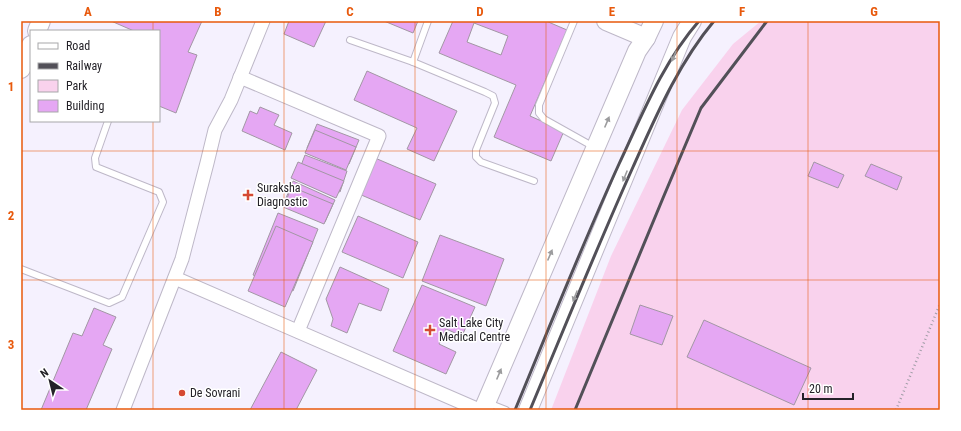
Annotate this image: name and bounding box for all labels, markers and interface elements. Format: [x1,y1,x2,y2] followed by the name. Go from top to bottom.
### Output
[84,4,92,19] text: A
[214,4,222,19] text: B
[346,4,354,19] text: C
[476,4,484,19] text: D
[609,4,616,19] text: E
[739,4,745,19] text: F
[870,4,878,19] text: G
[30,30,160,122] legend
[66,39,90,53] text: Road
[671,50,677,62] one-way arrow
[66,59,102,73] text: Railway
[8,79,14,94] text: 1
[66,79,88,93] text: Park
[66,99,104,113] text: Building
[604,117,610,128] one-way arrow
[621,170,627,182] one-way arrow
[257,181,308,209] place label: Suraksha Diagnostic
[242,189,254,201] marker: Suraksha Diagnostic
[8,208,15,223] text: 2
[547,249,553,260] one-way arrow
[572,290,578,302] one-way arrow
[439,316,511,344] place label: Salt Lake City Medical Centre
[424,324,436,336] marker: Salt Lake City Medical Centre
[8,337,14,352] text: 3
[30,361,70,401] north arrow
[38,366,51,380] text: N
[496,368,502,380] one-way arrow
[803,375,853,401] scale bar
[809,382,833,396] text: 20 m
[190,386,240,400] place label: De Sovrani
[177,388,187,398] marker: De Sovrani

